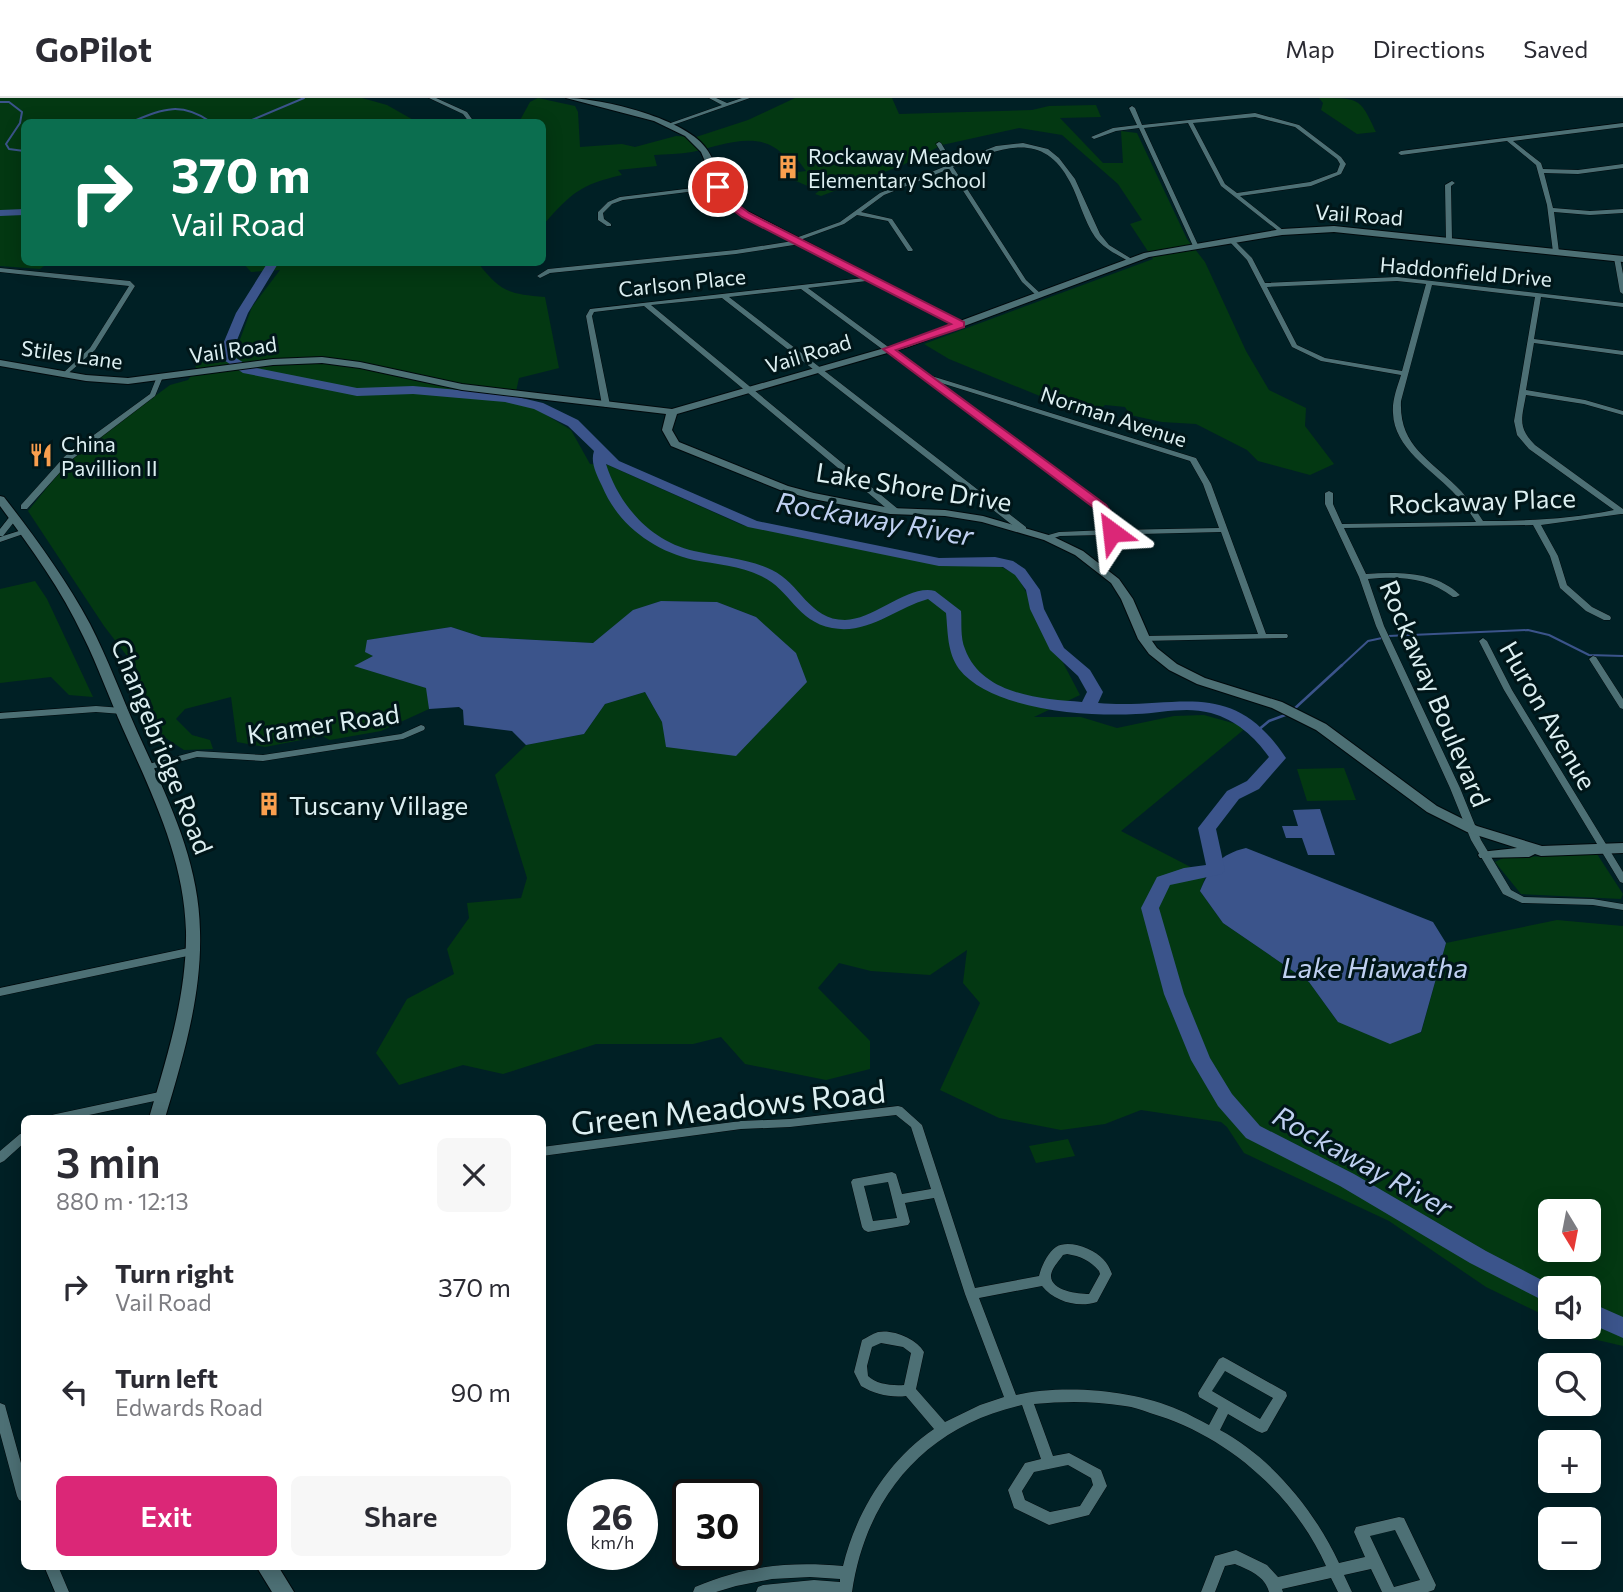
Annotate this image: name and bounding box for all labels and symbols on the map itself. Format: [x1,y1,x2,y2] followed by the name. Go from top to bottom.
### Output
[808,143,992,192] place label: Rockaway Meadow Elementary School
[774,153,802,181] building icon: Rockaway Meadow Elementary School
[688,157,748,217] pin
[1314,198,1404,230] street label: Vail Road
[1379,251,1553,291] street label: Haddonfield Drive
[617,263,747,301] street label: Carlson Place
[762,328,854,378] street label: Vail Road
[188,330,278,368] street label: Vail Road
[20,335,124,373] street label: Stiles Lane
[1038,381,1190,451] street label: Norman Avenue
[61,431,158,480] place label: China Pavillion II
[27,441,55,469] restaurant icon: China Pavillion II
[814,455,1014,517] street label: Lake Shore Drive
[1388,481,1576,519] street label: Rockaway Place
[774,484,977,552] water label: Rockaway River
[1075,495,1149,569] position arrow
[1374,575,1498,811] street label: Rockaway Boulevard
[106,634,220,858] street label: Changebridge Road
[1494,635,1604,795] street label: Huron Avenue
[245,697,401,749] street label: Kramer Road
[289,789,468,820] place label: Tuscany Village
[255,790,283,818] building icon: Tuscany Village
[1282,950,1468,984] water label: Lake Hiawatha
[569,1070,887,1142] street label: Green Meadows Road
[1267,1098,1459,1225] water label: Rockaway River
[1538,1199,1601,1262] north arrow
[672,1479,763,1570] speed limit sign: 30

